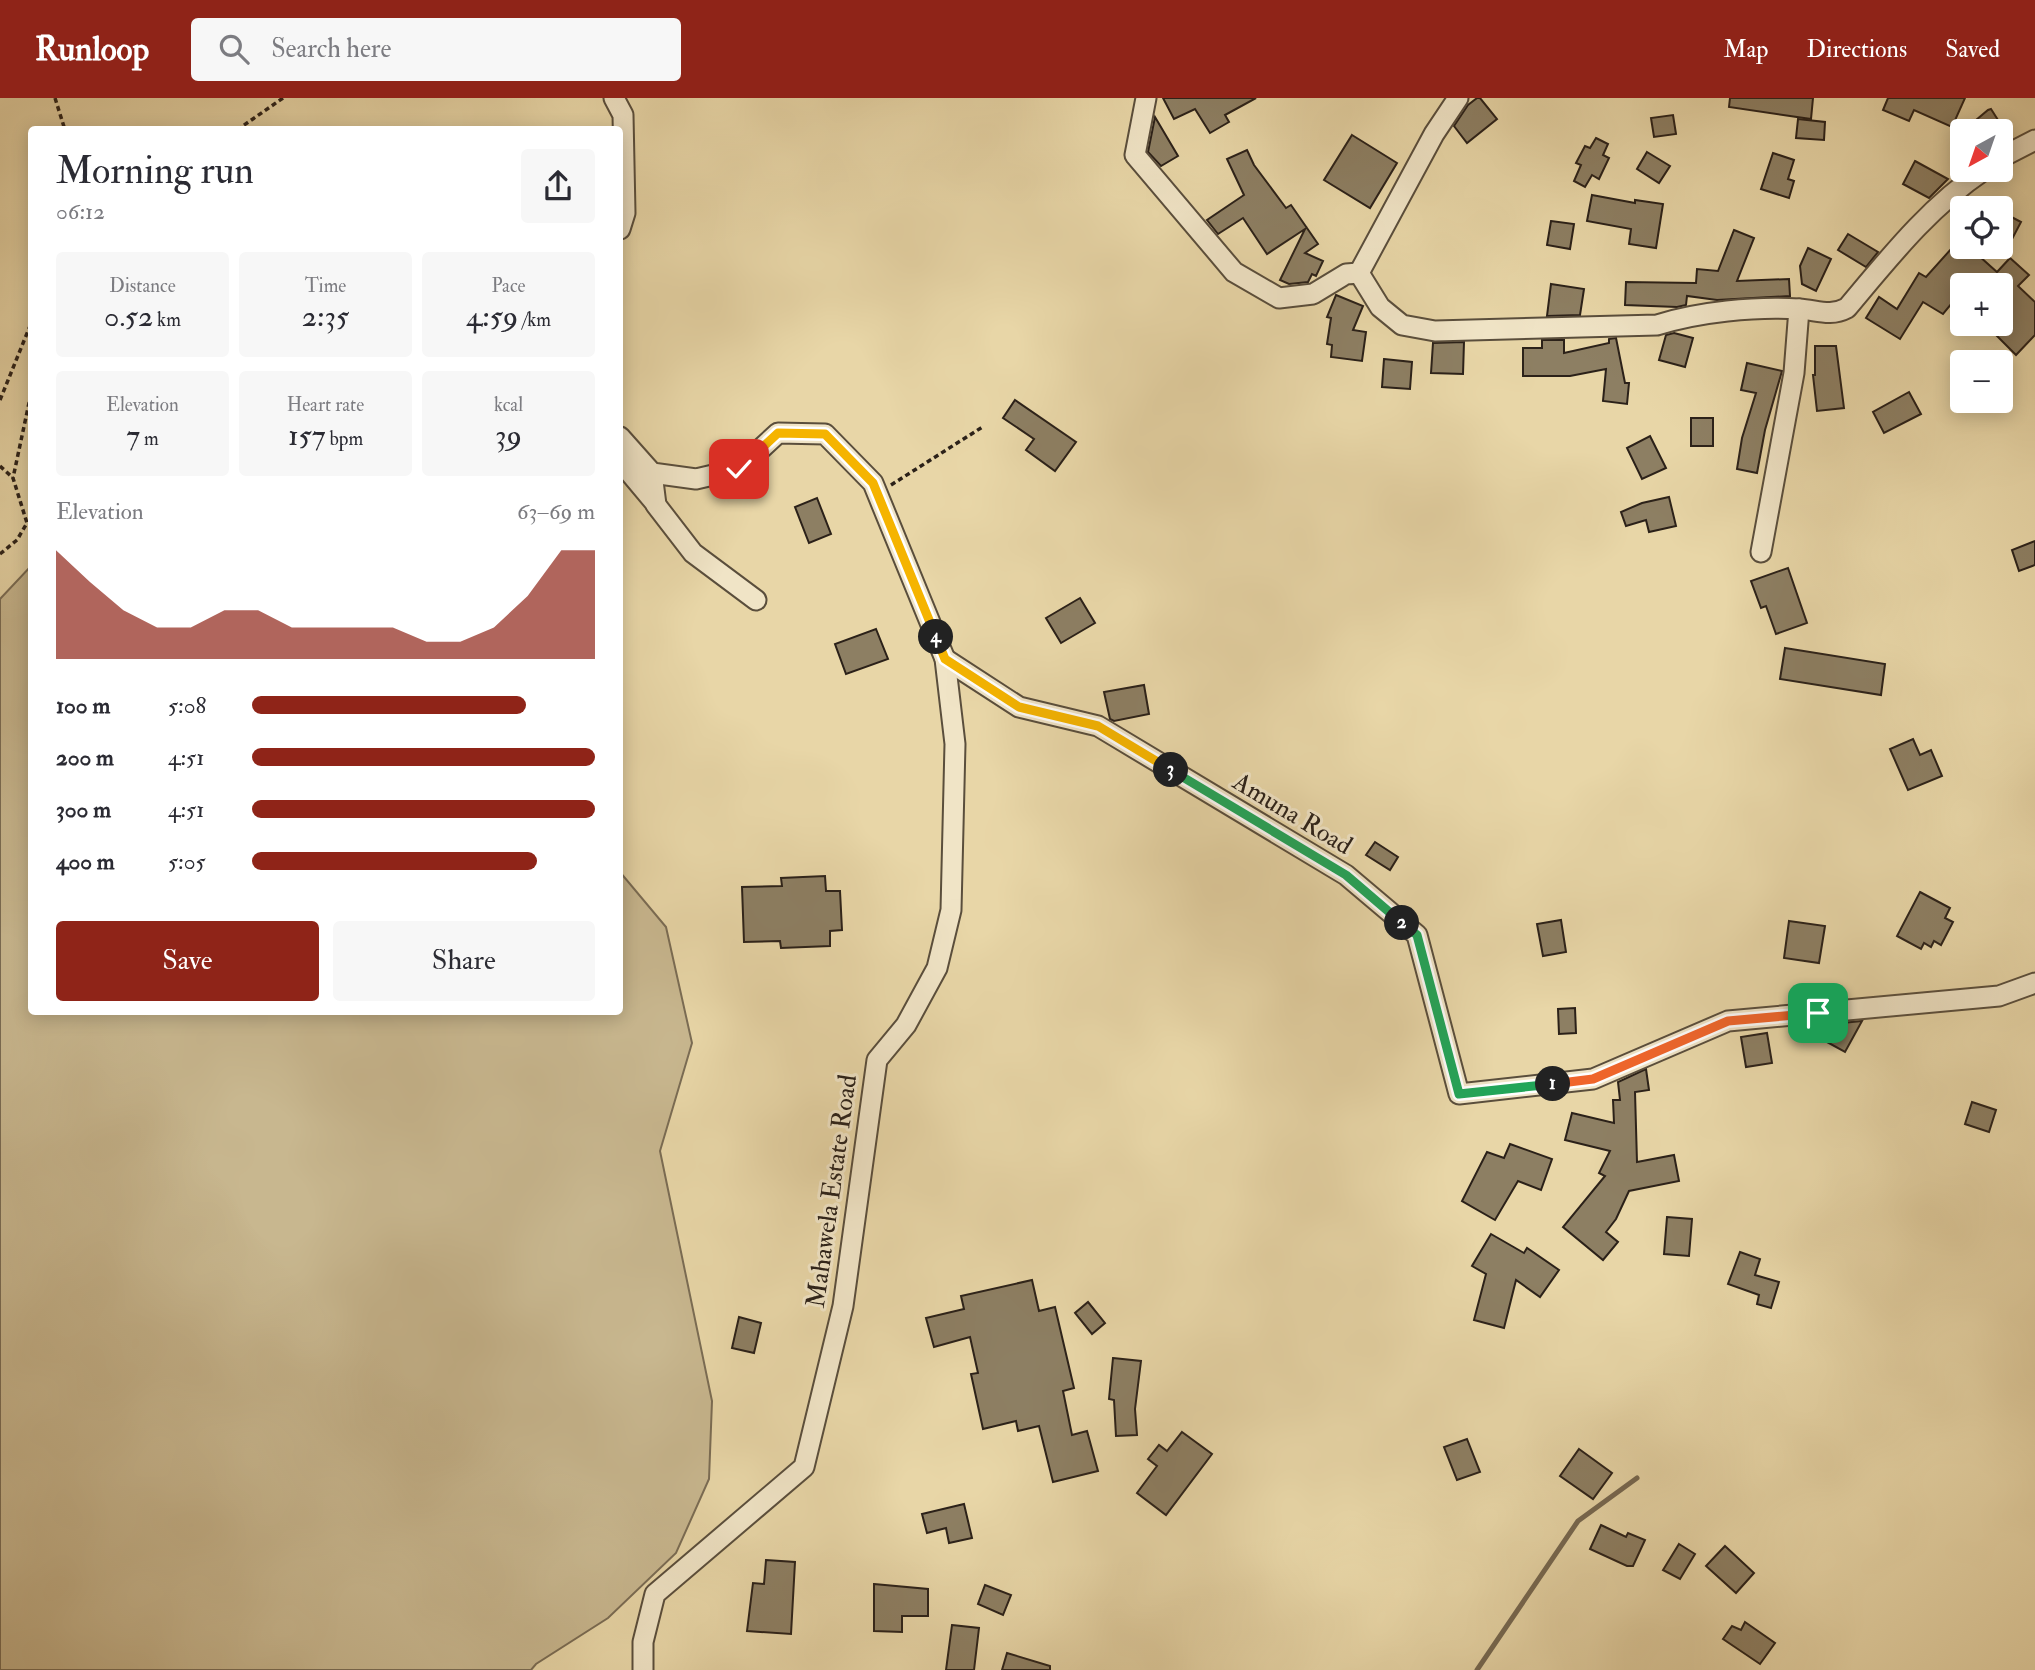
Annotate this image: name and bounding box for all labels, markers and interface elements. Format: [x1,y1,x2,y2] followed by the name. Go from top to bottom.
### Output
[191,18,681,81] search box
[35,29,149,70] text: Runloop
[215,30,253,68] icon: search
[271,33,391,65] text: Search here
[1723,34,1768,65] text: Map
[1806,34,1907,65] text: Directions
[1945,34,2000,65] text: Saved
[1950,119,2012,182] north arrow
[1950,119,2013,413] map controls
[56,147,254,195] text: Morning run
[521,149,595,223] button: share
[1950,196,2013,259] button: locate
[56,197,105,226] text: 06:12
[1950,273,2013,336] button: +
[109,274,176,298] text: Distance
[305,274,346,298] text: Time
[491,274,526,298] text: Pace
[104,298,153,335] text: 0.52
[302,298,349,335] text: 2:35
[466,298,518,335] text: 4:59
[153,308,181,332] text: km
[518,308,551,332] text: /km
[1950,350,2013,413] button: −
[106,393,179,417] text: Elevation
[287,393,364,417] text: Heart rate
[494,393,523,417] text: kcal
[126,417,140,454] text: 7
[288,417,325,454] text: 157
[495,417,522,454] text: 39
[140,427,159,451] text: m
[325,427,363,451] text: bpm
[709,439,769,499] pin
[720,450,758,488] icon: check
[56,497,144,526] text: Elevation
[517,497,595,526] text: 63–69 m
[918,620,954,654] pin: 4
[930,624,941,648] text: 4
[56,691,110,720] text: 100 m
[168,691,206,720] text: 5:08
[56,743,114,772] text: 200 m
[168,743,204,772] text: 4:51
[1154,752,1188,788] pin: 3
[1167,757,1174,781] text: 3
[1226,765,1358,862] street label: Amuna Road
[56,795,111,824] text: 300 m
[168,795,204,824] text: 4:51
[56,847,115,876] text: 400 m
[168,847,206,876] text: 5:05
[1384,906,1420,940] pin: 2
[1397,910,1406,934] text: 2
[56,921,319,1001] button: Save
[333,921,595,1001] button: Share
[1788,983,1848,1043] pin
[1799,994,1837,1032] icon: arrive
[1536,1066,1570,1102] pin: 1
[1549,1071,1556,1095] text: 1
[800,1072,864,1310] street label: Mahawela Estate Road

